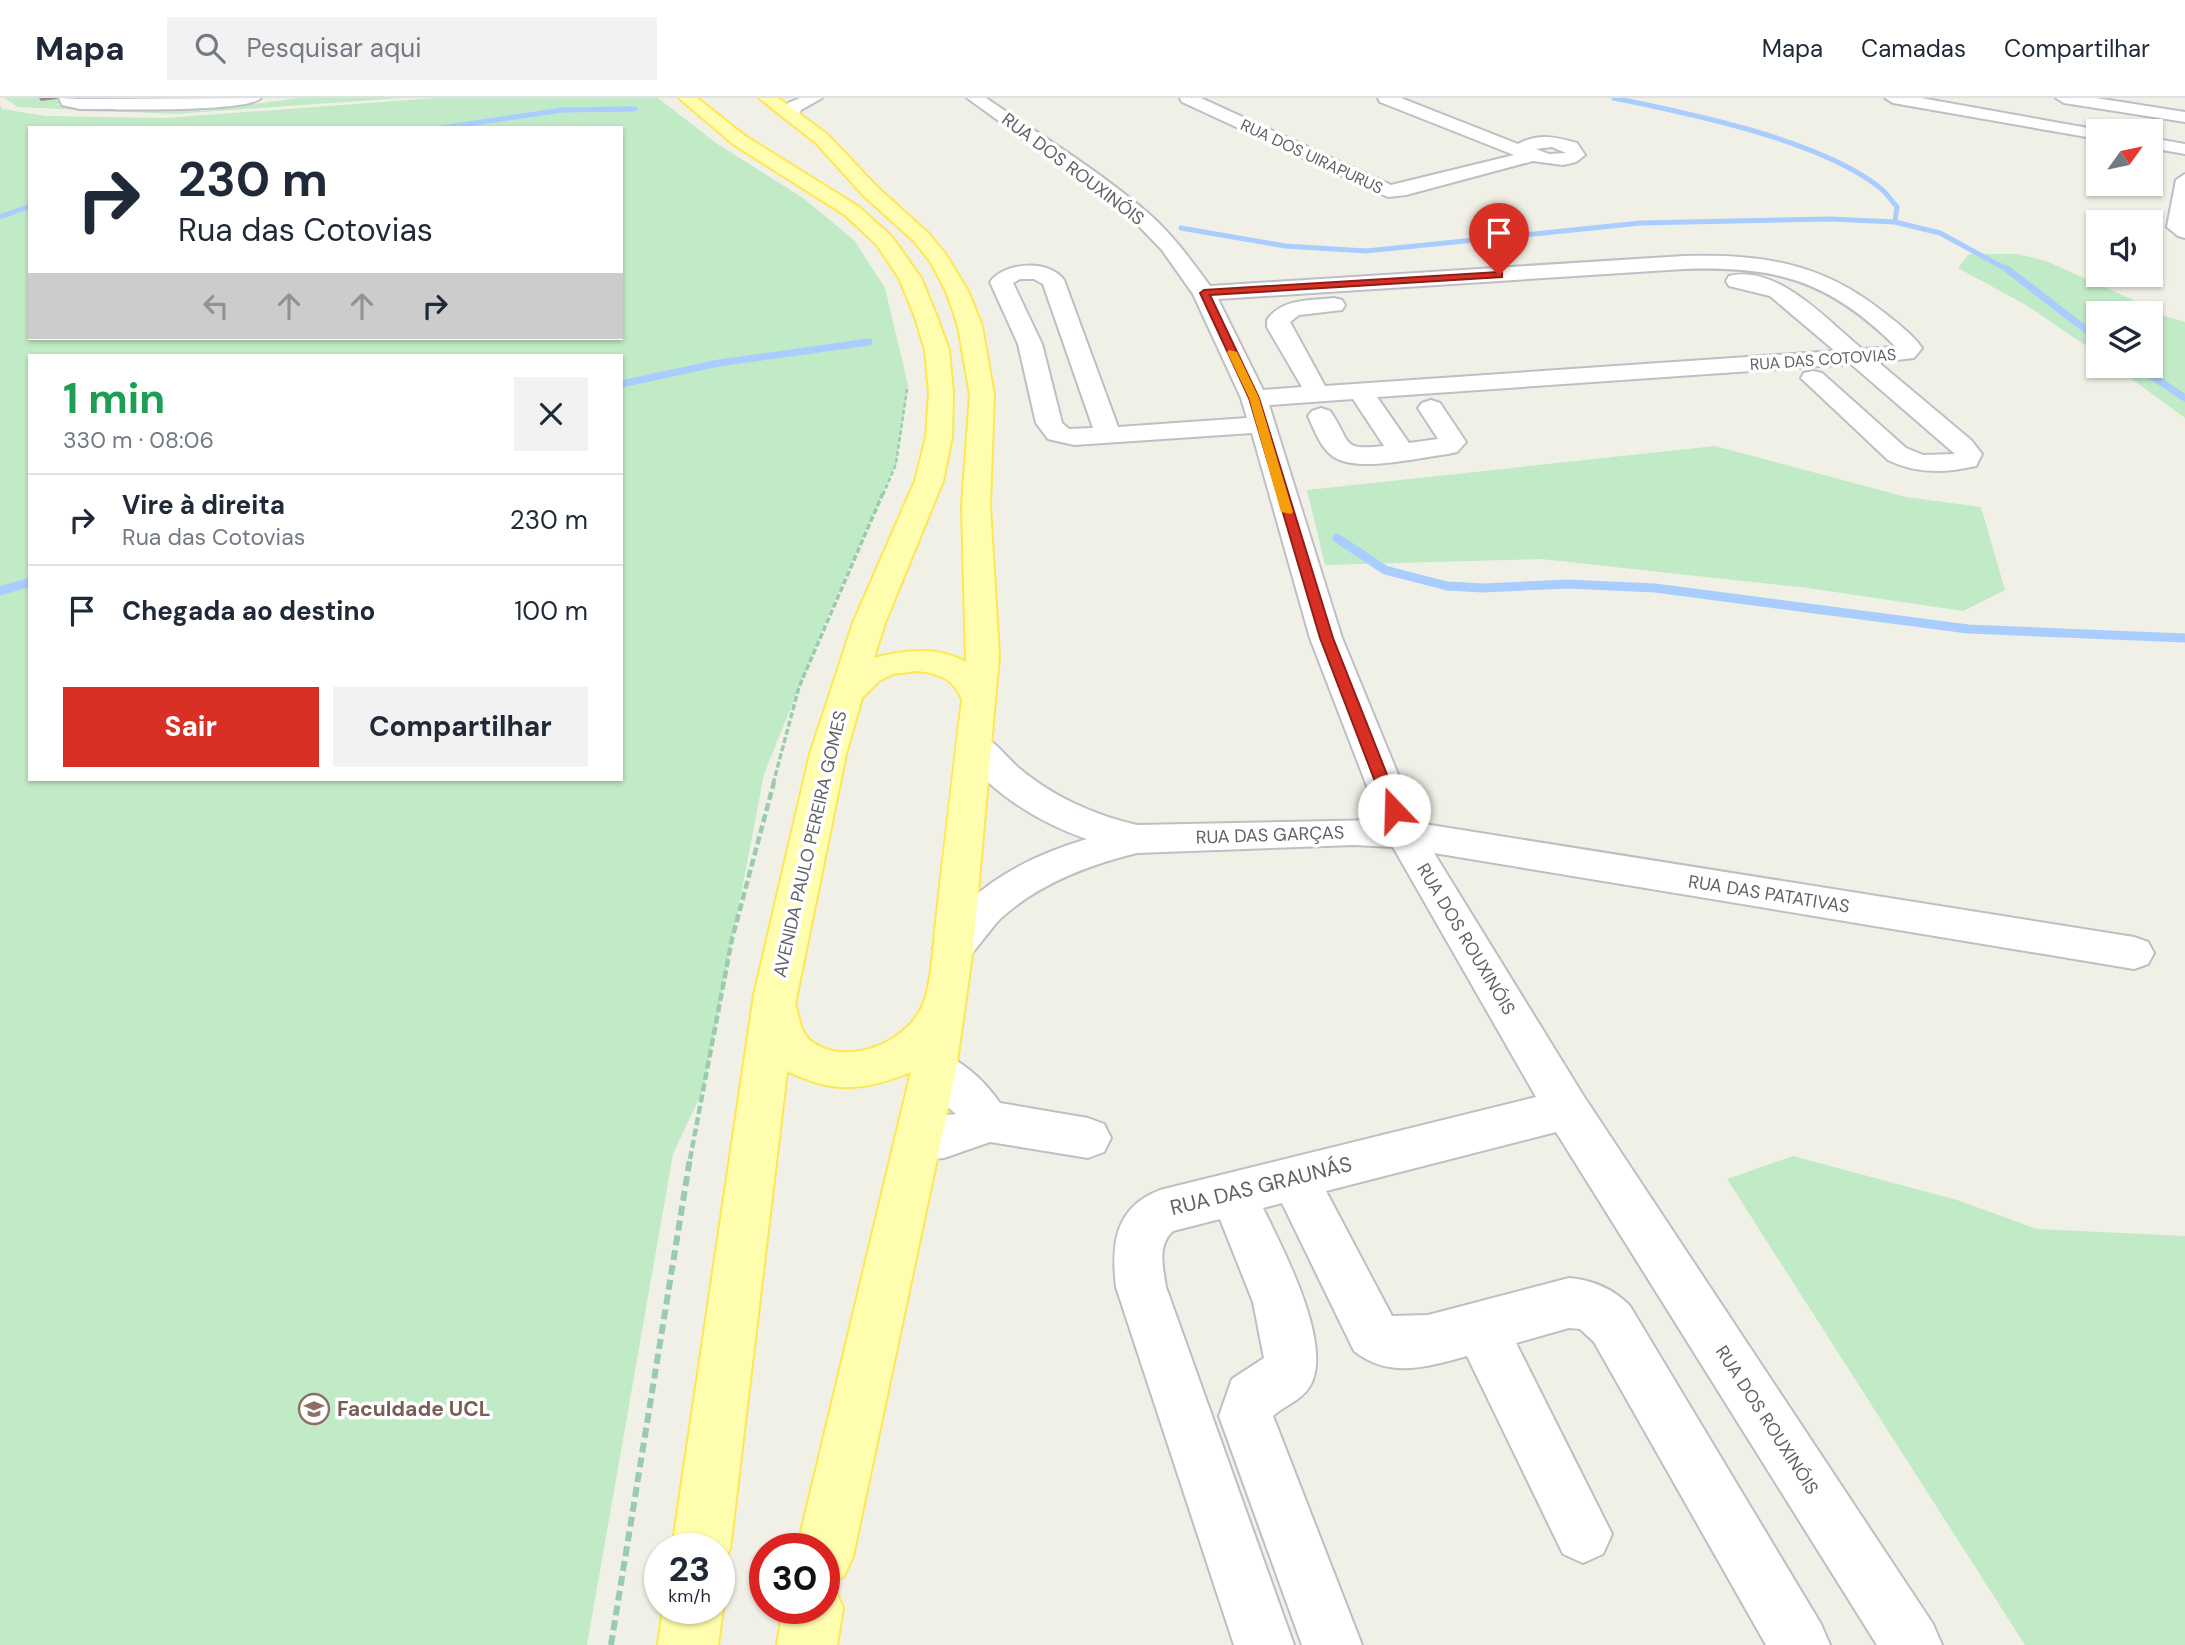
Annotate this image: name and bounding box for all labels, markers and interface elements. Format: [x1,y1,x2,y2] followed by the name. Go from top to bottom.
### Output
[167,17,657,80] search box
[35,27,125,70] text: Mapa
[191,29,229,67] icon: search
[247,31,421,65] text: Pesquisar aqui
[1762,33,1823,64] text: Mapa
[1861,33,1966,64] text: Camadas
[2004,33,2150,64] text: Compartilhar
[997,107,1149,231] street label: RUA DOS ROUXINÓIS
[1237,114,1386,199] street label: RUA DOS UIRAPURUS
[2086,119,2163,196] north arrow
[2086,119,2163,378] map controls
[178,147,328,211] text: 230 m
[63,154,154,245] icon: right
[1469,203,1529,275] pin
[178,209,433,251] text: Rua das Cotovias
[2086,210,2163,287] button: sound
[1480,214,1518,252] icon: arrive
[197,287,235,325] icon: left
[270,287,308,325] icon: ahead
[343,287,381,325] icon: ahead
[416,287,454,325] icon: right
[2086,301,2163,378] button: layers
[1749,344,1897,375] street label: RUA DAS COTOVIAS
[63,371,165,426] text: 1 min
[514,377,588,451] button: close
[63,425,214,455] text: 330 m · 08:06
[122,488,285,522] text: Vire à direita
[63,501,101,539] icon: right
[510,503,588,537] text: 230 m
[122,522,305,552] text: Rua das Cotovias
[63,592,101,630] icon: arrive
[122,594,375,628] text: Chegada ao destino
[514,594,588,628] text: 100 m
[63,687,319,767] button: Sair
[333,687,588,767] button: Compartilhar
[768,708,852,980] street label: AVENIDA PAULO PEREIRA GOMES
[1357,773,1431,847] position arrow
[1195,820,1345,850] street label: RUA DAS GARÇAS
[1411,859,1521,1019] street label: RUA DOS ROUXINÓIS
[1687,869,1851,919] street label: RUA DAS PATATIVAS
[1167,1150,1355,1222] street label: RUA DAS GRAUNÁS
[1710,1341,1824,1499] street label: RUA DOS ROUXINÓIS
[297,1392,331,1426] school or university icon: Faculdade UCL
[337,1395,490,1423] place label: Faculdade UCL
[749,1533,840,1624] speed limit sign: 30
[669,1546,710,1592] text: 23
[668,1584,711,1608] text: km/h

